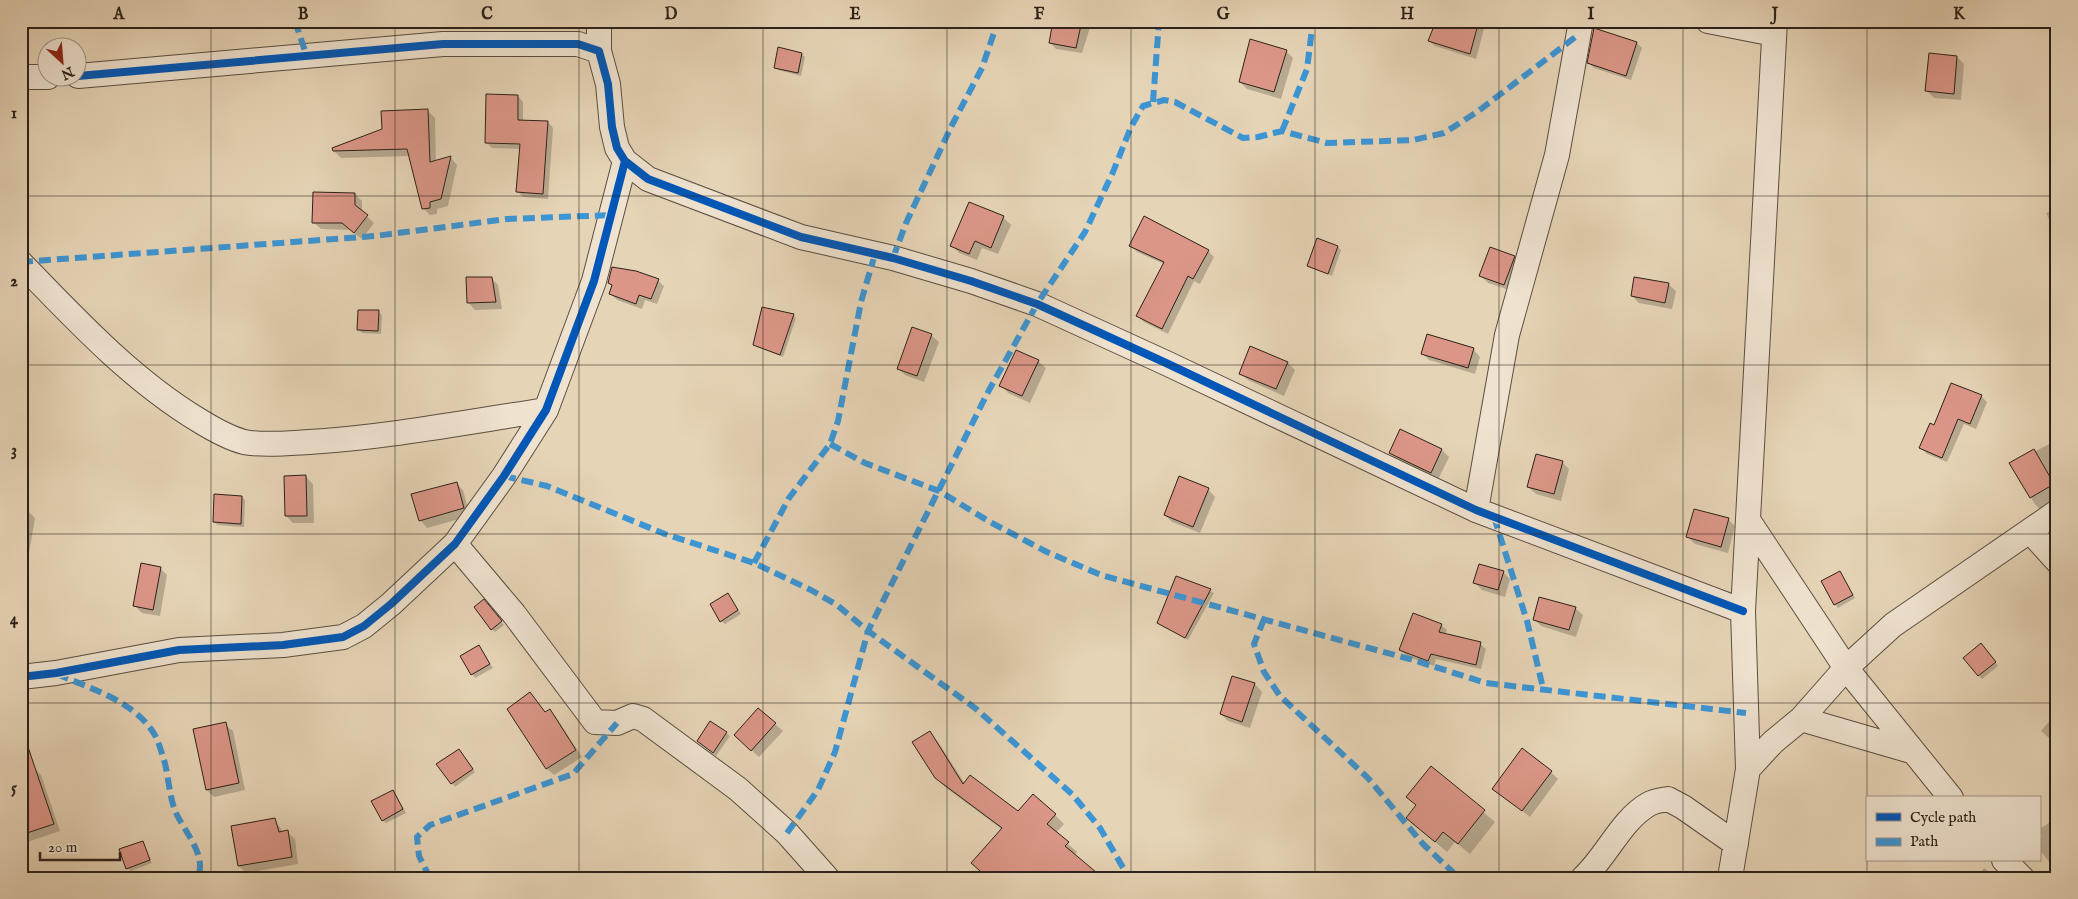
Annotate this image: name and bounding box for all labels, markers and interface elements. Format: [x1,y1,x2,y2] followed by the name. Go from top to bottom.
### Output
[113,5,126,25] text: A
[298,5,309,25] text: B
[481,5,493,25] text: C
[665,5,678,25] text: D
[849,5,861,25] text: E
[1034,5,1045,25] text: F
[1217,5,1230,25] text: G
[1400,5,1414,25] text: H
[1588,5,1595,25] text: I
[1770,5,1779,25] text: J
[1953,5,1966,25] text: K
[38,38,88,88] north arrow
[58,62,78,84] text: N
[11,104,17,124] text: 1
[10,272,18,292] text: 2
[11,441,17,461] text: 3
[10,610,19,630] text: 4
[11,779,17,799] text: 5
[1866,796,2040,862] legend
[1910,808,1976,827] text: Cycle path
[40,829,120,861] scale bar
[1910,832,1938,851] text: Path
[48,838,78,857] text: 20 m

